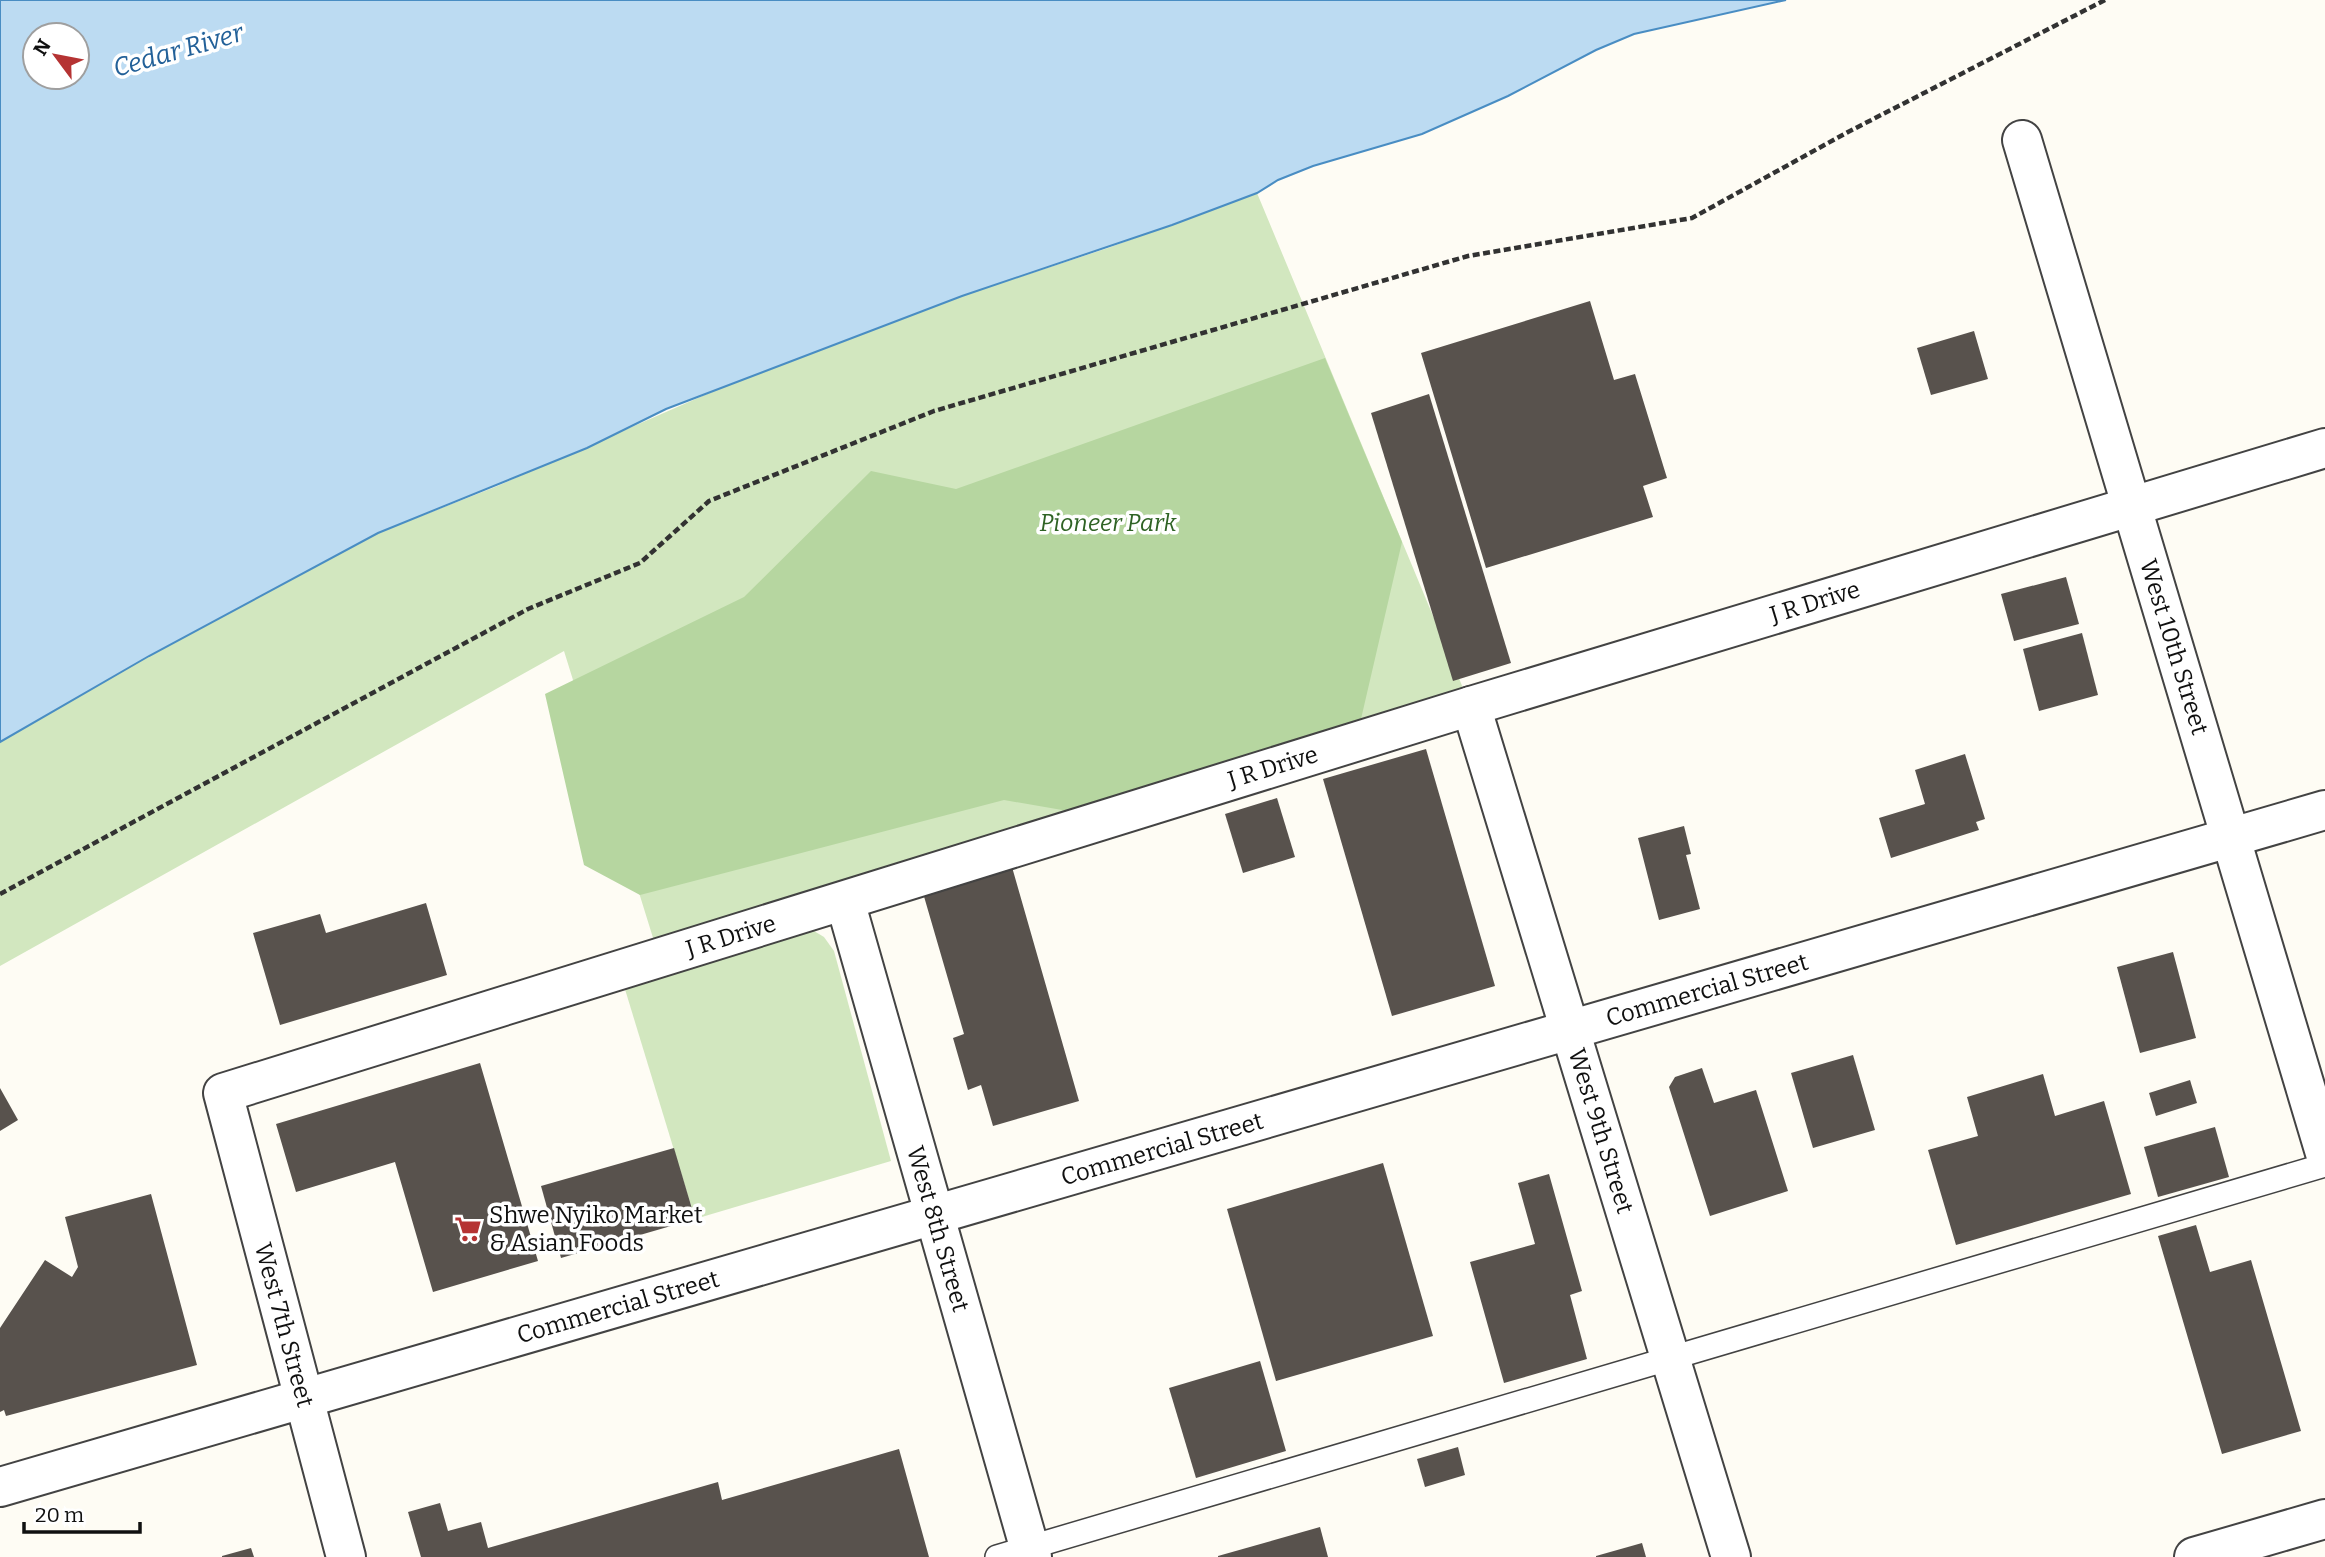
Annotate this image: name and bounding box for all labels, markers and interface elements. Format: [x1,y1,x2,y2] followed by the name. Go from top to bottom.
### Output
[110,17,248,84] water label: Cedar River
[21,21,91,91] north arrow
[28,35,56,60] text: N
[1039,509,1178,537] park label: Pioneer Park
[2134,556,2214,738] street label: West 10th Street
[1766,575,1863,629] street label: J R Drive
[1224,740,1321,794] street label: J R Drive
[682,909,779,963] street label: J R Drive
[1603,948,1812,1032] street label: Commercial Street
[1563,1045,1639,1217] street label: West 9th Street
[1058,1107,1267,1191] street label: Commercial Street
[901,1143,975,1315] street label: West 8th Street
[489,1201,703,1257] place label: Shwe Nyiko Market & Asian Foods
[453,1214,483,1244] supermarket icon: Shwe Nyiko Market & Asian Foods
[249,1240,319,1410] street label: West 7th Street
[514,1265,723,1349] street label: Commercial Street
[24,1490,140,1534] scale bar
[35,1502,84,1528] text: 20 m

